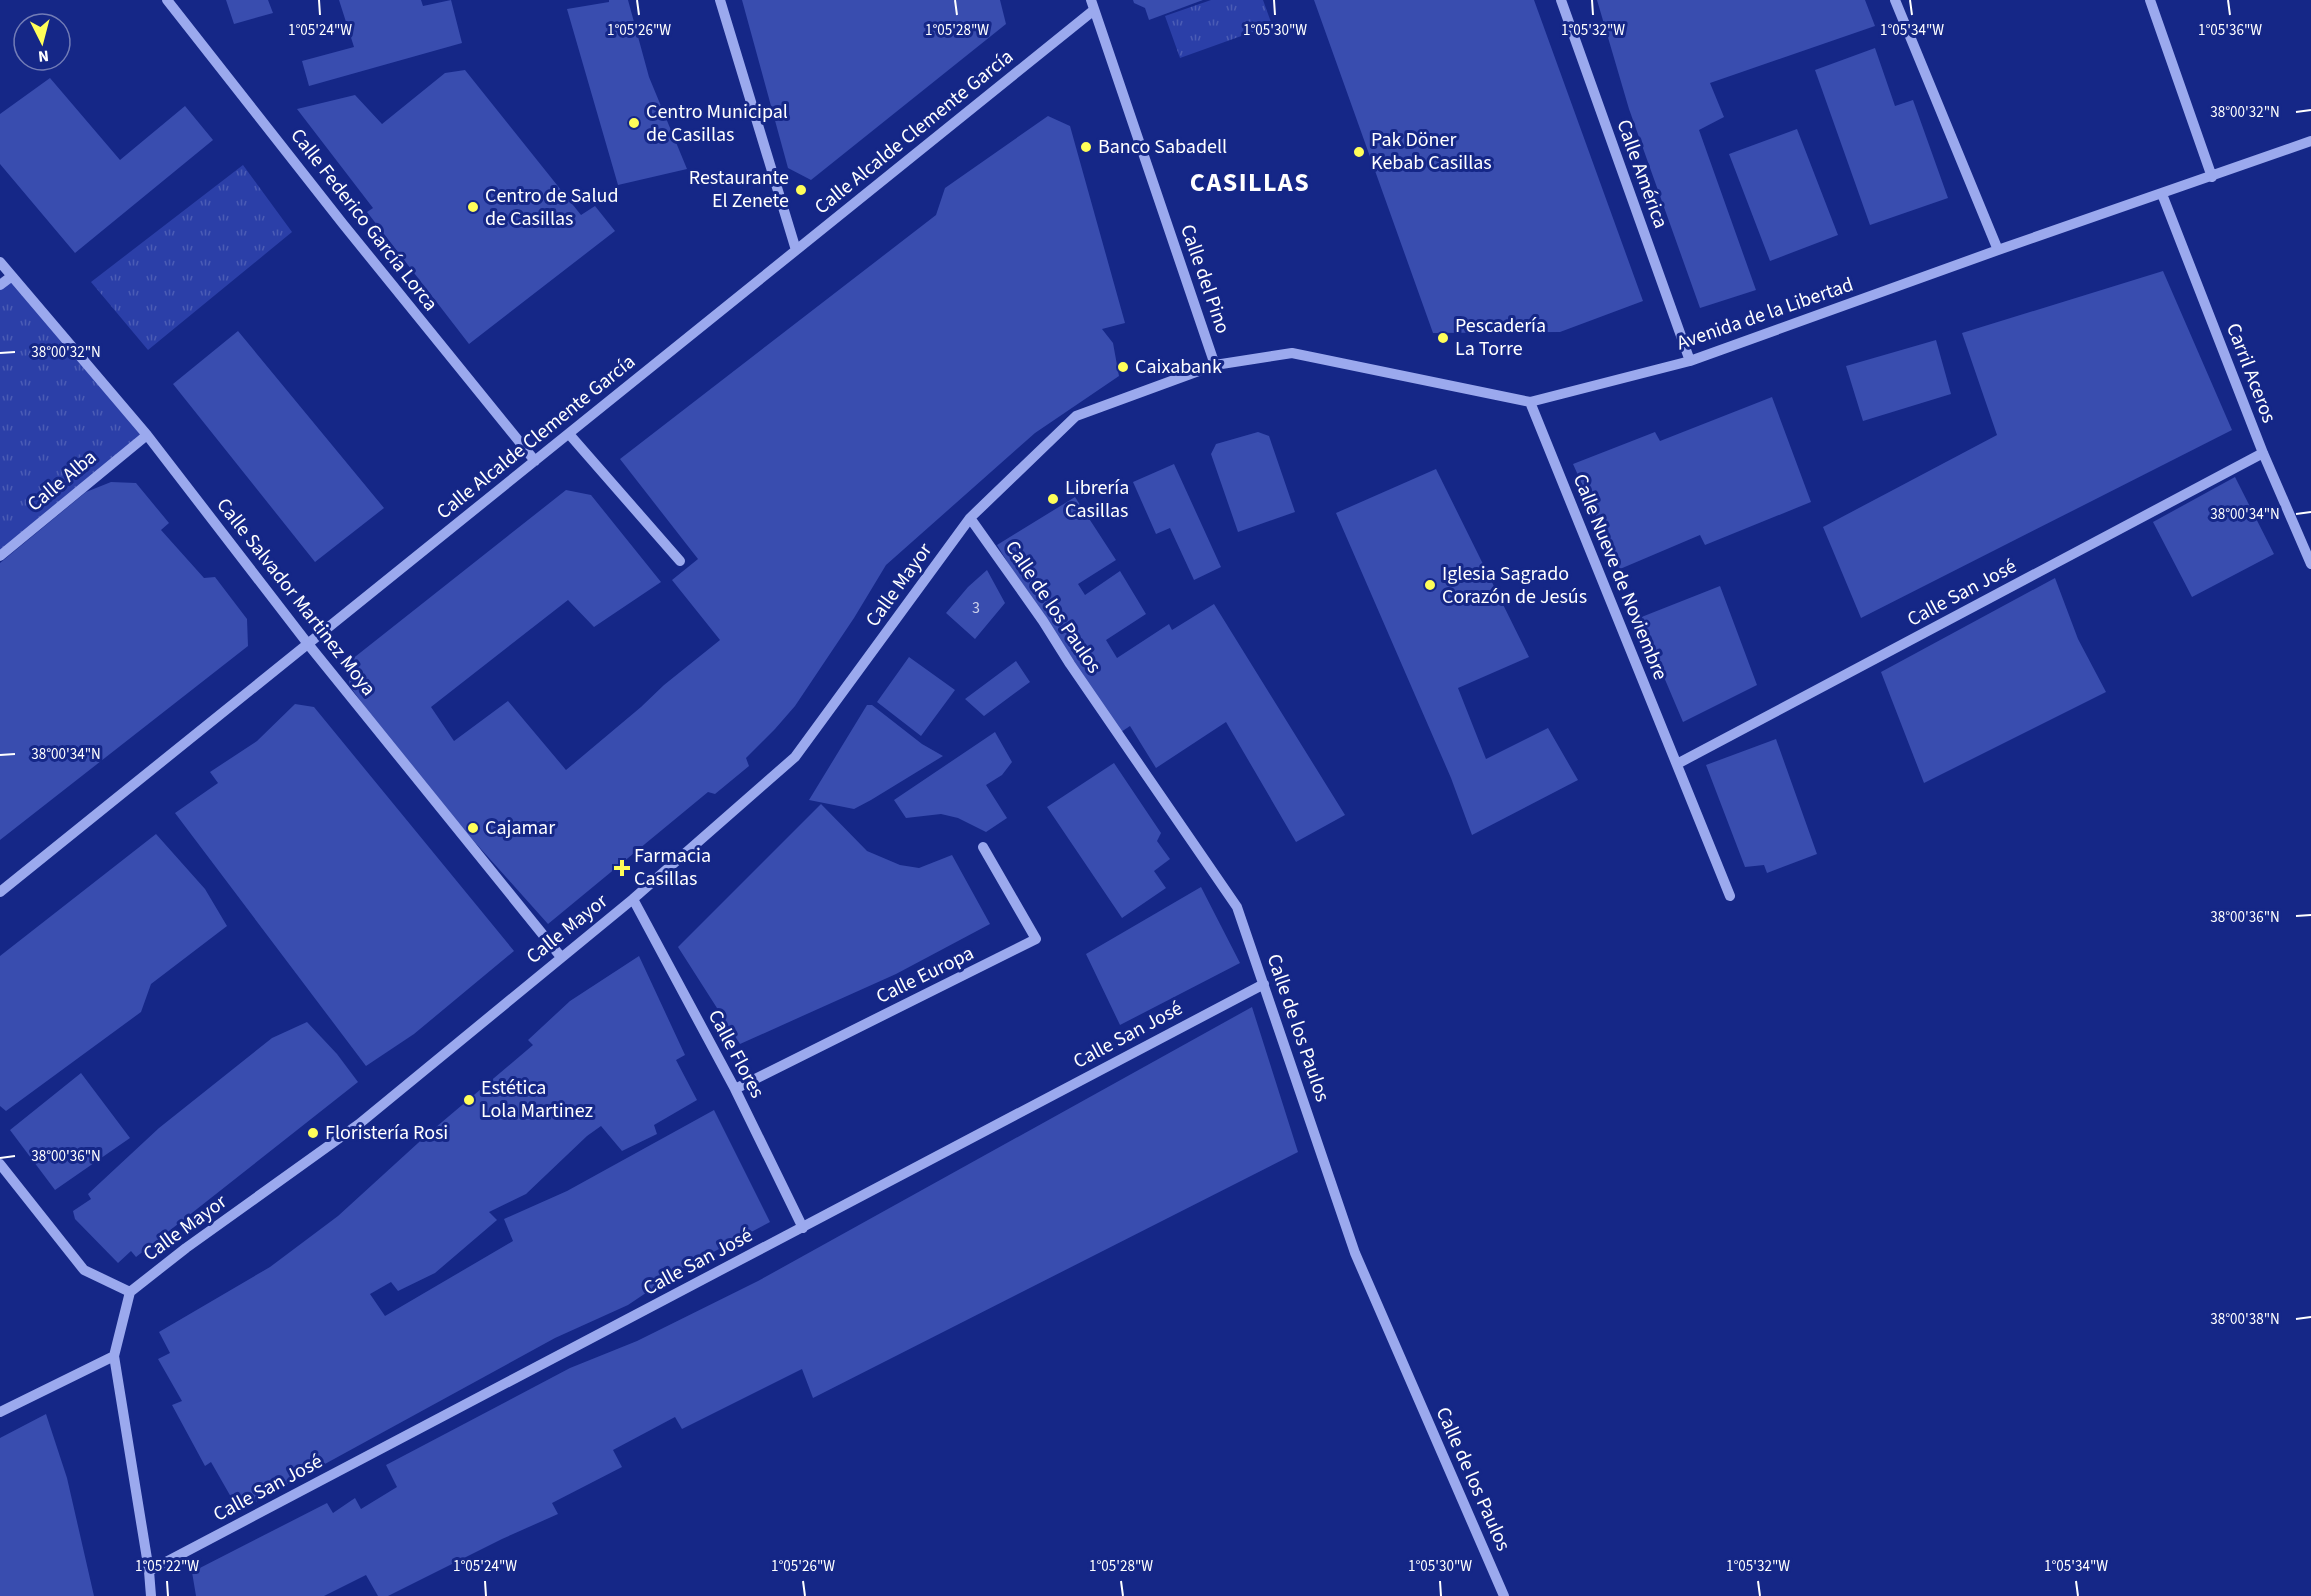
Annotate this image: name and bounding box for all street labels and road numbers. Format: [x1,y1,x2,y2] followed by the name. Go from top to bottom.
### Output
[809,43,1019,221] street label: Calle Alcalde Clemente García
[1609,116,1675,232] street label: Calle América
[284,123,444,317] street label: Calle Federico García Lorca
[1173,221,1237,337] street label: Calle del Pino
[1673,271,1857,357] street label: Avenida de la Libertad
[2219,319,2283,427] street label: Carril Aceros
[431,348,641,526] street label: Calle Alcalde Clemente García
[21,444,103,518] street label: Calle Alba
[1566,470,1674,684] street label: Calle Nueve de Noviembre
[210,492,382,702] street label: Calle Salvador Martinez Moya
[998,535,1108,679] street label: Calle de los Paulos
[859,537,939,633] street label: Calle Mayor
[1902,552,2022,634] street label: Calle San José
[520,887,614,970] street label: Calle Mayor
[871,939,979,1011] street label: Calle Europa
[1260,950,1336,1106] street label: Calle de los Paulos
[1068,994,1188,1076] street label: Calle San José
[701,1005,771,1103] street label: Calle Flores
[137,1188,233,1268] street label: Calle Mayor
[638,1221,758,1303] street label: Calle San José
[1429,1403,1517,1555] street label: Calle de los Paulos
[208,1447,328,1529] street label: Calle San José

